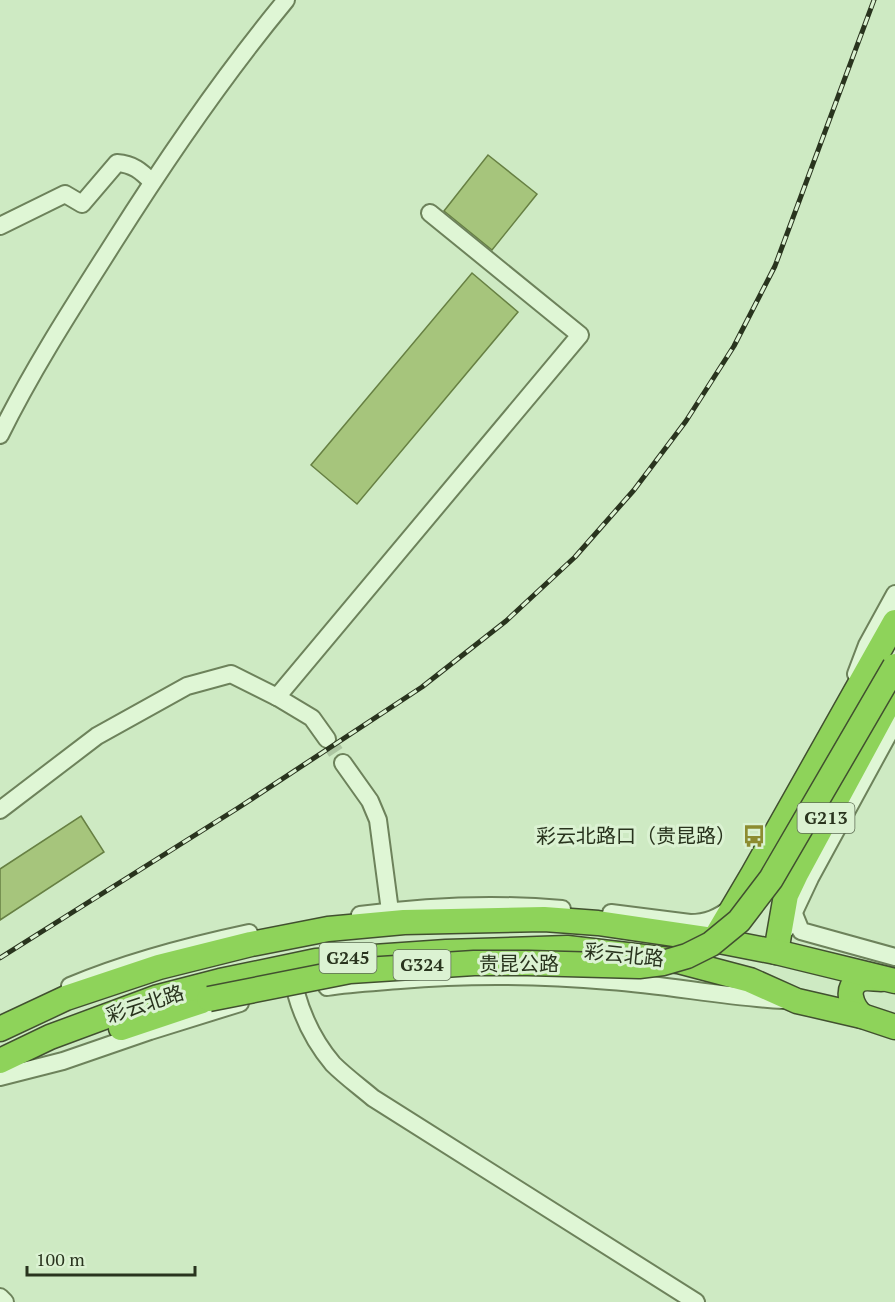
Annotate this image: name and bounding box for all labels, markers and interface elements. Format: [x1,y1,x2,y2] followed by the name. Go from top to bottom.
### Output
[798,803,854,833] road number: G213
[536,822,736,849] place label: 彩云北路口（贵昆路）
[741,823,767,849] bus stop icon: 彩云北路口（贵昆路）
[583,937,665,972] street label: 彩云北路
[320,943,376,973] road number: G245
[394,950,450,980] road number: G324
[479,950,559,977] street label: 贵昆公路
[103,978,187,1029] street label: 彩云北路
[27,1239,195,1277] scale bar
[36,1247,85,1271] text: 100 m

